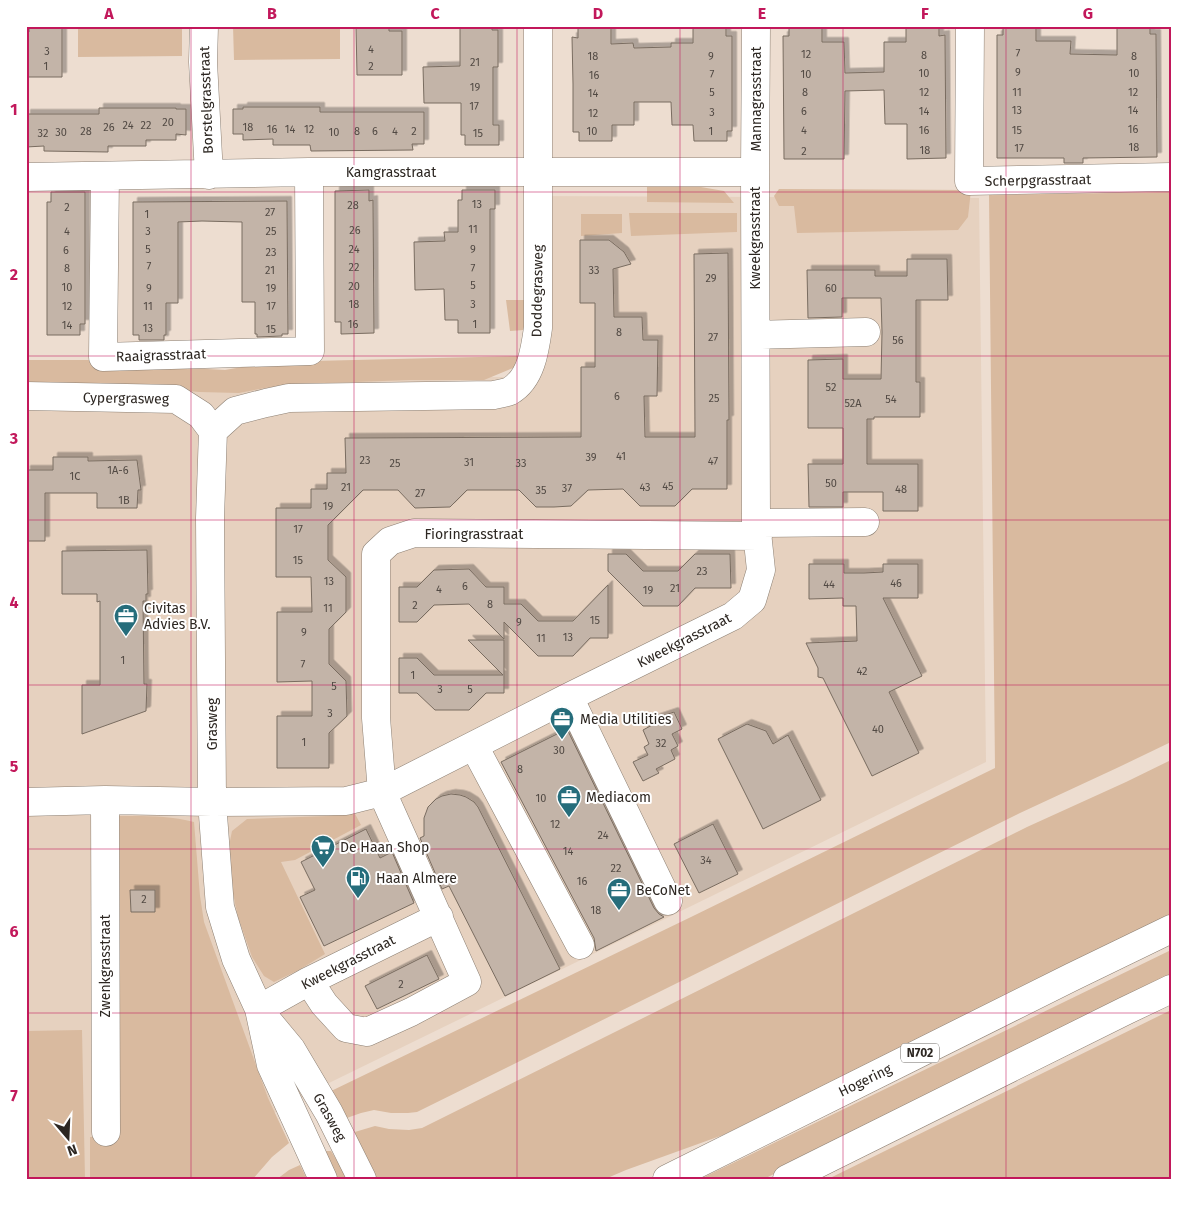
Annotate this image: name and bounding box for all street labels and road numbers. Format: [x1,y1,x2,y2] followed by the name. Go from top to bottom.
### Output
[196,45,217,154] street label: Borstelgrasstraat
[748,45,765,152] street label: Mannagrasstraat
[346,164,437,181] street label: Kamgrasstraat
[985,171,1092,190] street label: Scherpgrasstraat
[747,185,764,290] street label: Kweekgrasstraat
[528,244,547,337] street label: Doddegrasweg
[116,345,207,366] street label: Raaigrasstraat
[83,389,170,408] street label: Cypergrasweg
[425,526,524,543] street label: Fioringrasstraat
[634,609,735,671] street label: Kweekgrasstraat
[204,697,221,750] street label: Grasweg
[97,914,114,1017] street label: Zwenkgrasstraat
[298,931,399,993] street label: Kweekgrasstraat
[901,1044,939,1062] road number: N702
[836,1060,895,1101] street label: Hogering
[309,1090,350,1145] street label: Grasweg

